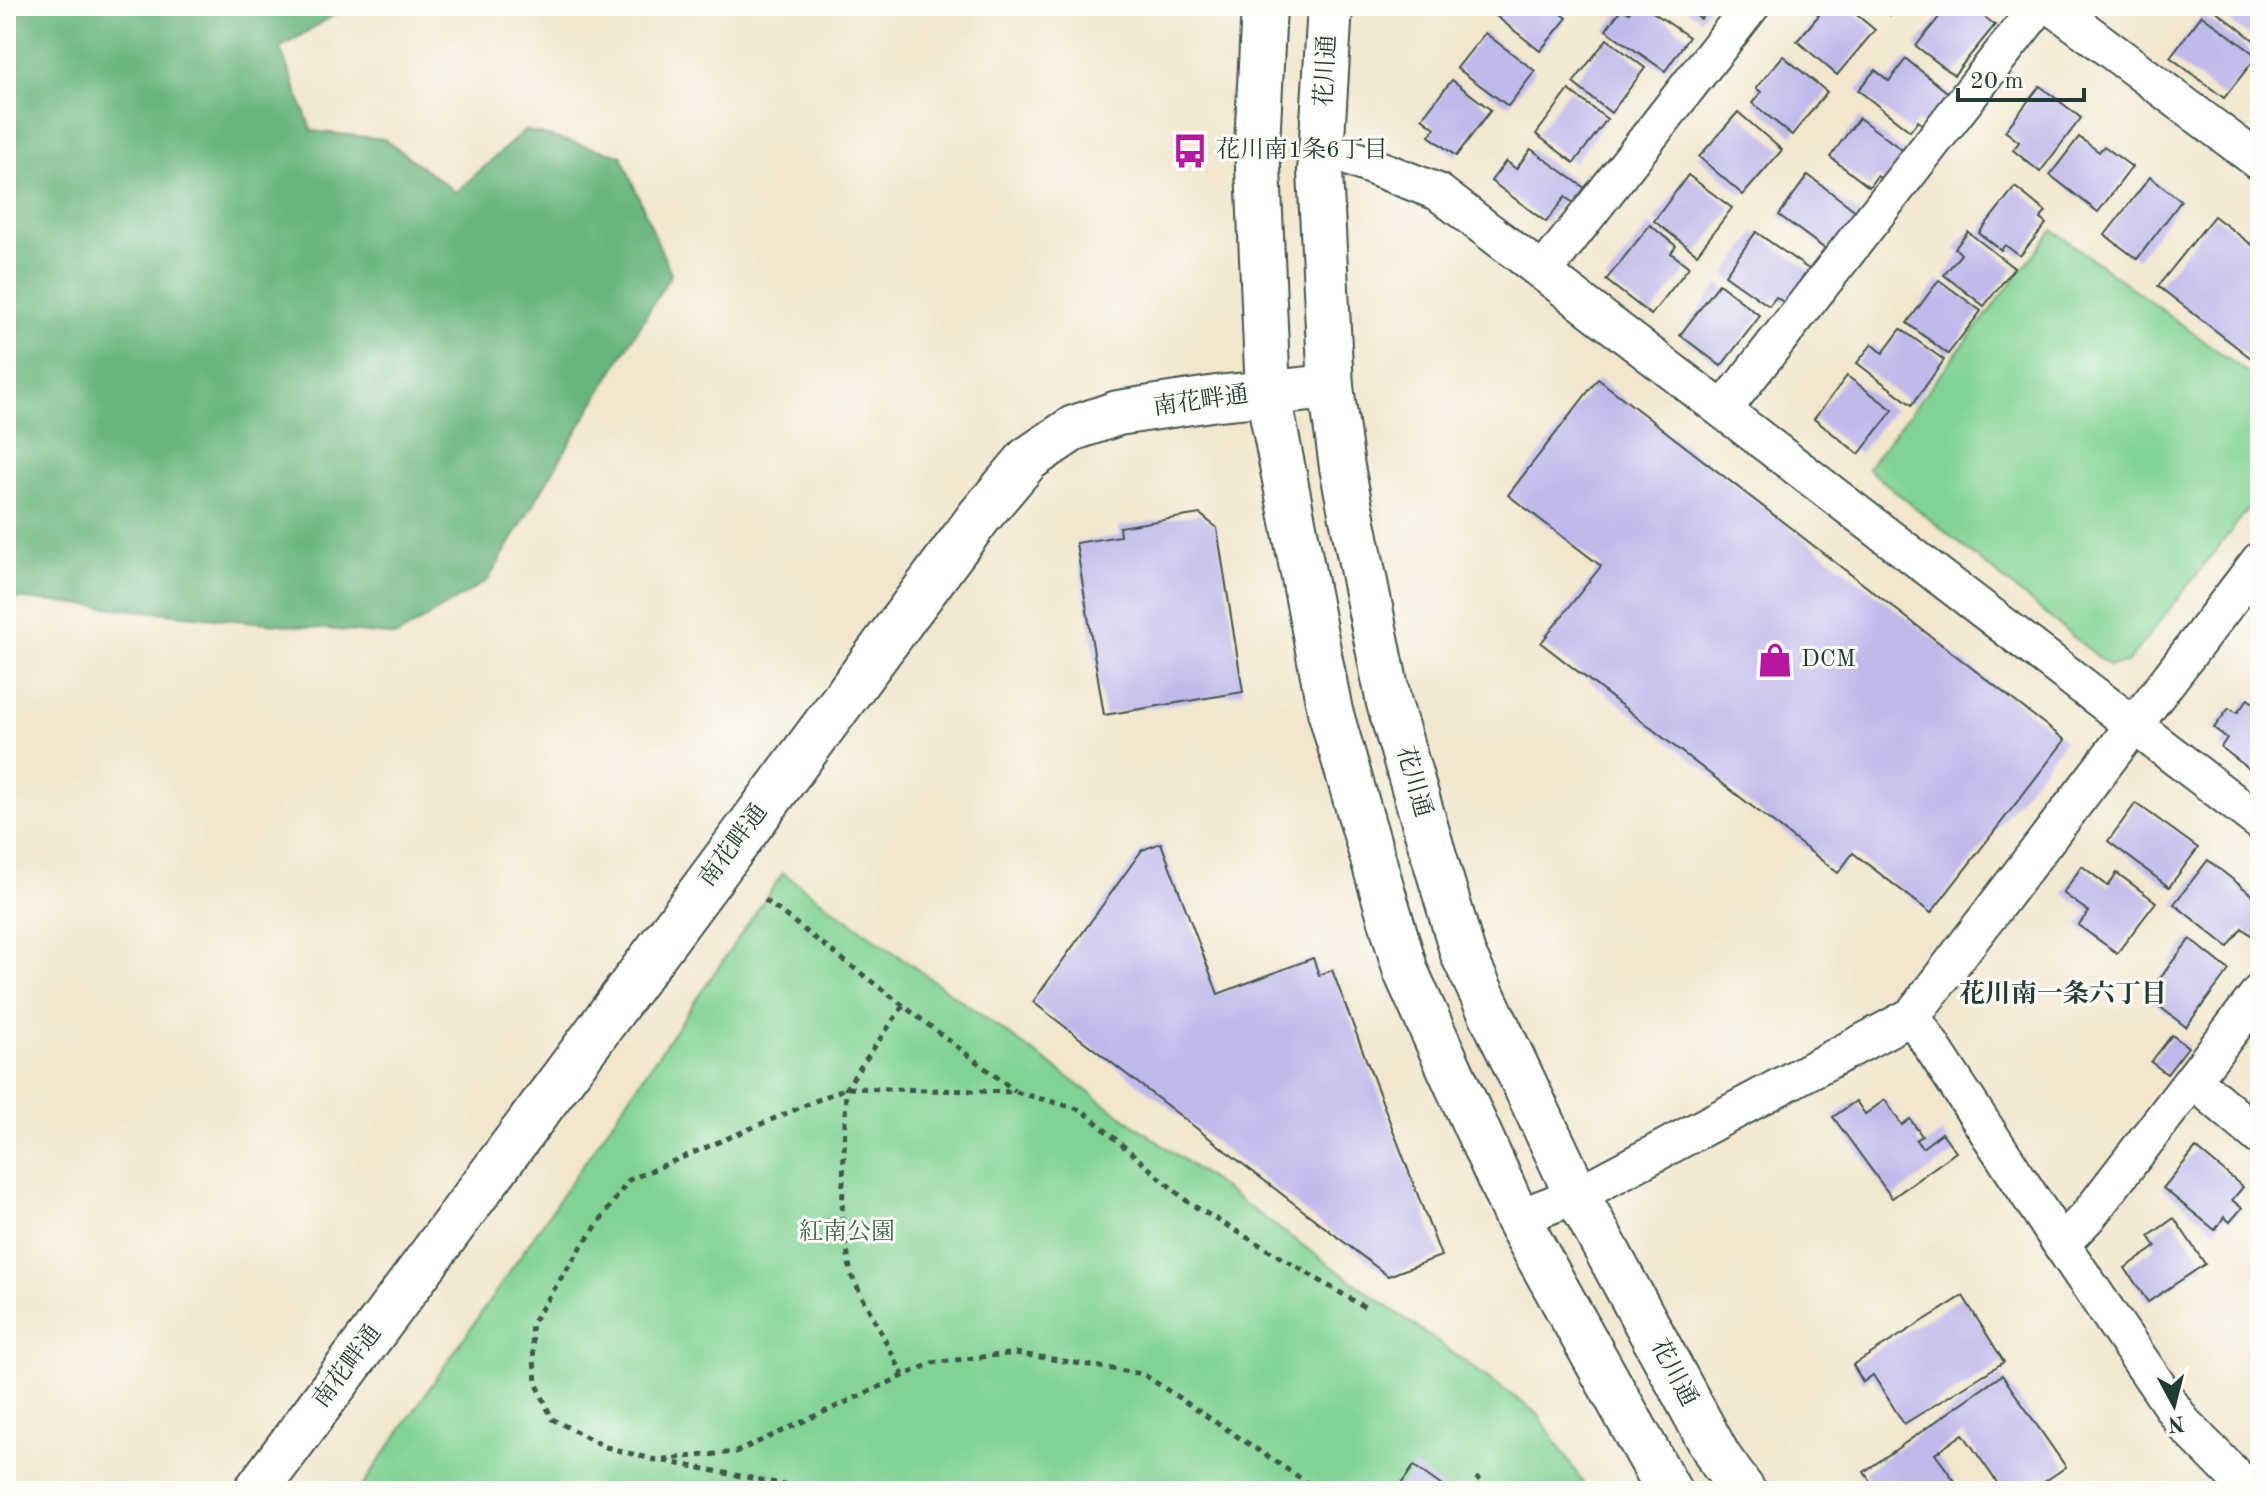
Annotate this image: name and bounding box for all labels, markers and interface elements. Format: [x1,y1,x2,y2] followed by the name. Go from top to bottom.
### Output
[1311,34,1341,108] street label: 花川通
[1958,52,2084,102] scale bar
[1970,70,2024,94] text: 20 m
[1171,132,1209,170] bus stop icon: 花川南1条6丁目
[1216,136,1388,163] place label: 花川南1条6丁目
[1151,380,1250,421] street label: 南花畔通
[1756,641,1794,679] shop icon: DCM
[1801,648,1856,672] place label: DCM
[1392,744,1436,820] street label: 花川通
[693,799,772,892] street label: 南花畔通
[1959,979,2167,1008] district label: 花川南一条六丁目
[799,1218,895,1245] park label: 紅南公園
[307,1320,386,1413] street label: 南花畔通
[1646,1335,1702,1410] street label: 花川通
[2134,1365,2214,1445] north arrow
[2166,1411,2186,1435] text: N

